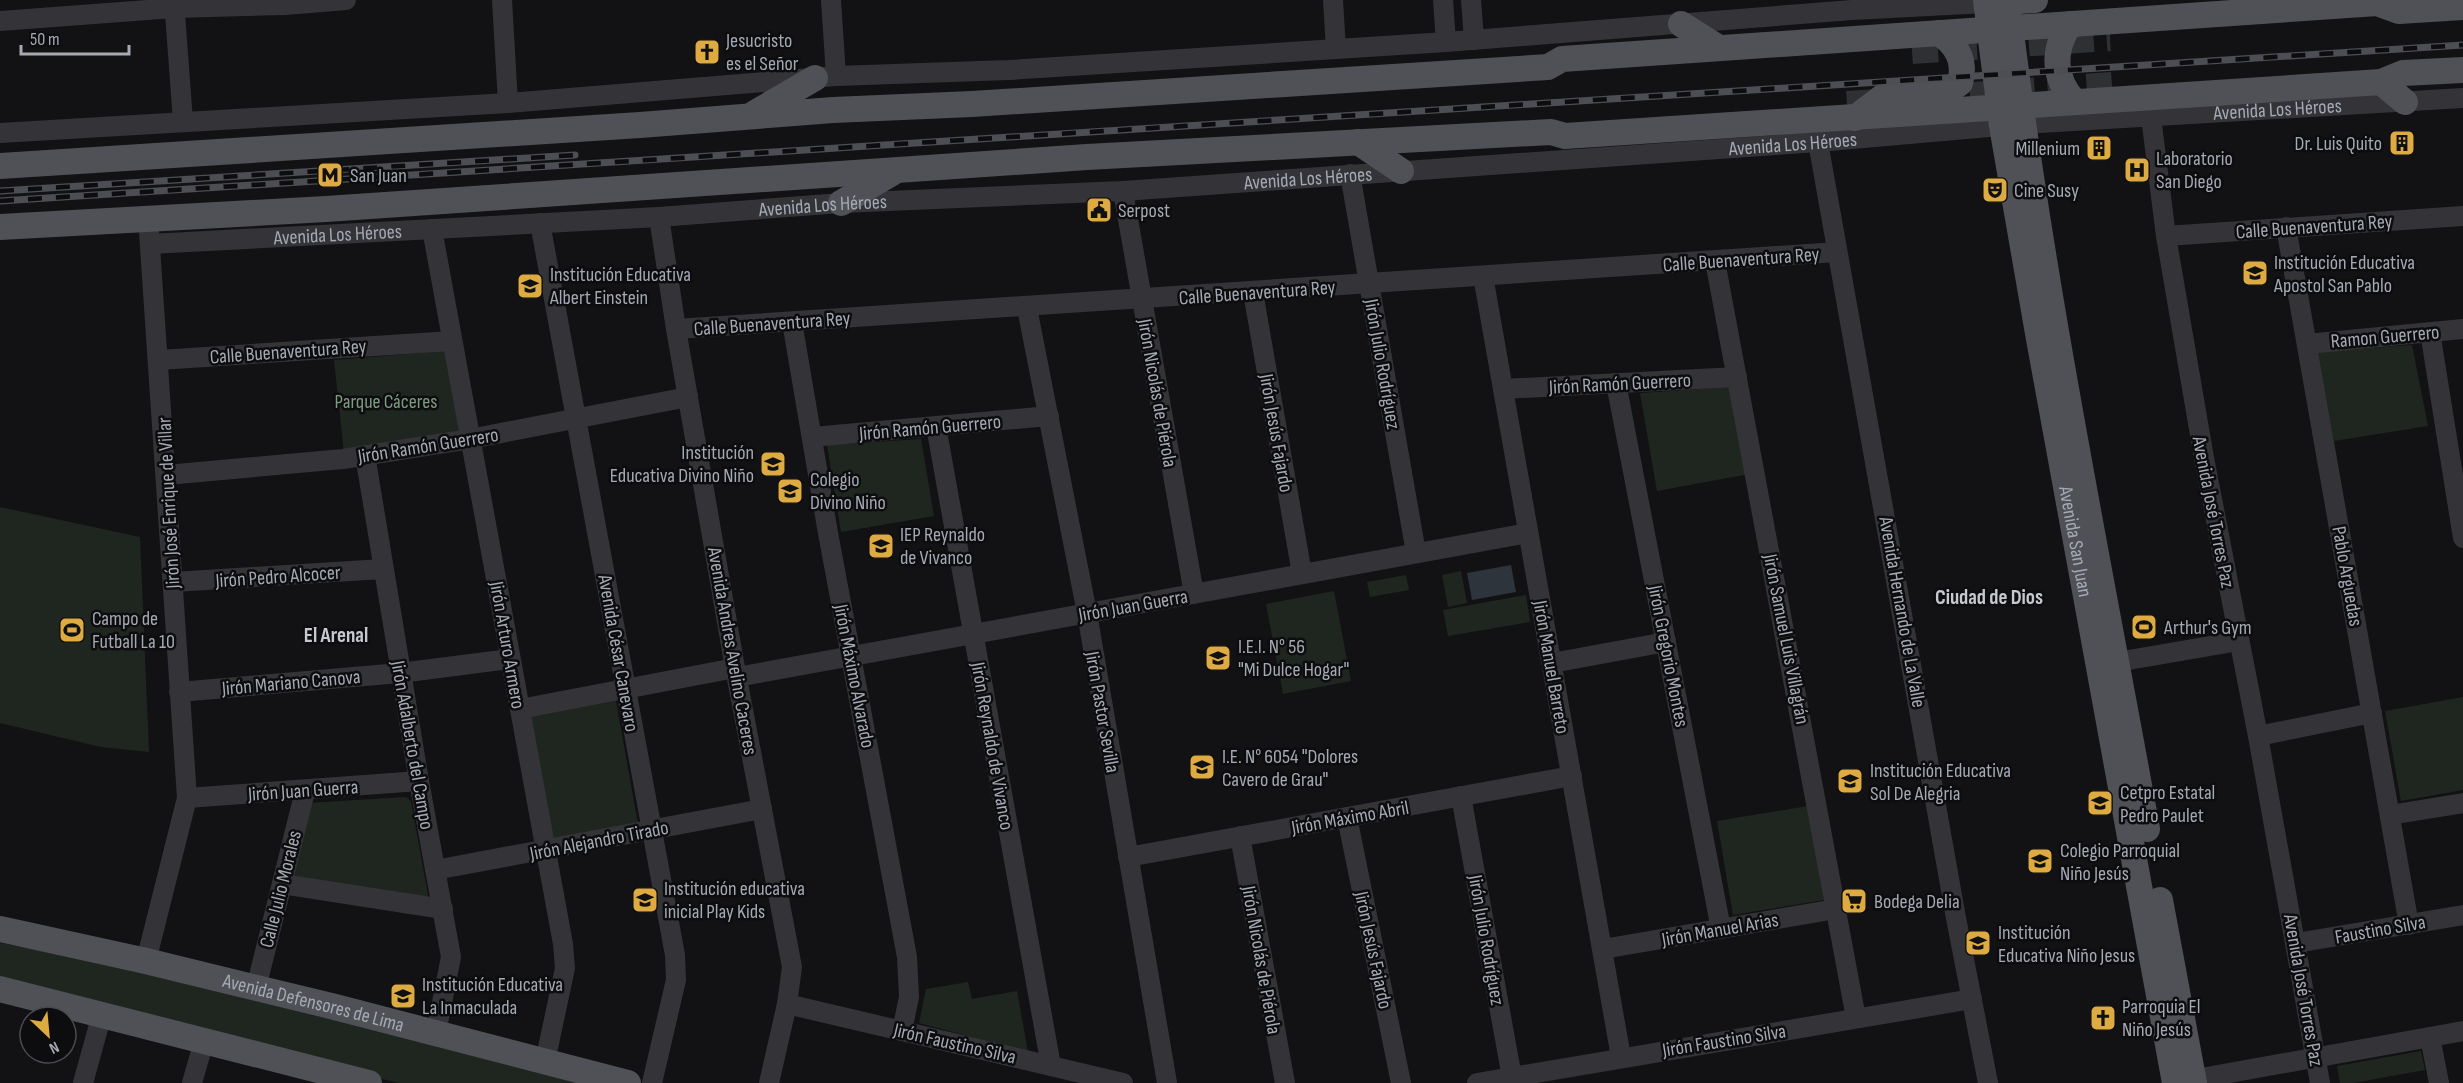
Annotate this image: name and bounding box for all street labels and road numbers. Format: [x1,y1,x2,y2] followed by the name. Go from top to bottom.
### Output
[2212,94,2342,126] street label: Avenida Los Héroes
[1727,128,1858,161] street label: Avenida Los Héroes
[1242,162,1373,196] street label: Avenida Los Héroes
[757,190,888,222] street label: Avenida Los Héroes
[2235,210,2393,244] street label: Calle Buenaventura Rey
[272,220,403,250] street label: Avenida Los Héroes
[1662,243,1820,277] street label: Calle Buenaventura Rey
[1178,276,1336,310] street label: Calle Buenaventura Rey
[1359,296,1405,431] street label: Jirón Julio Rodríguez
[693,307,851,341] street label: Calle Buenaventura Rey
[1132,316,1182,469] street label: Jirón Nicolás de Piérola
[2330,320,2440,354] street label: Ramon Guerrero
[209,335,367,369] street label: Calle Buenaventura Rey
[1547,368,1692,400] street label: Jirón Ramón Guerrero
[1254,371,1298,494] street label: Jirón Jesús Fajardo
[857,410,1002,446] street label: Jirón Ramón Guerrero
[153,416,186,590] street label: Jirón José Enrique de Villar
[355,423,500,469] street label: Jirón Ramón Guerrero
[2186,433,2239,590] street label: Avenida José Torres Paz
[2053,483,2097,599] street label: Avenida San Juan
[1873,514,1931,709] street label: Avenida Hernando de La Valle
[2326,524,2368,628] street label: Pablo Arguedas
[702,544,762,757] street label: Avenida Andres Avelino Caceres
[1758,551,1814,726] street label: Jirón Samuel Luis Villagrán
[214,561,342,593] street label: Jirón Pedro Alcocer
[592,572,644,734] street label: Avenida César Canevaro
[484,579,530,711] street label: Jirón Arturo Armero
[1642,582,1694,729] street label: Jirón Gregorio Montes
[1076,585,1190,628] street label: Jirón Juan Guerra
[1527,598,1575,736] street label: Jirón Manuel Barreto
[828,601,880,750] street label: Jirón Máximo Alvarado
[1079,649,1124,775] street label: Jirón Pastor Sevilla
[385,658,439,831] street label: Jirón Adalberto del Campo
[965,659,1019,832] street label: Jirón Reynaldo de Vivanco
[220,665,361,701] street label: Jirón Mariano Canova
[246,775,359,807] street label: Jirón Juan Guerra
[1289,796,1411,840] street label: Jirón Máximo Abril
[527,816,670,866] street label: Jirón Alejandro Tirado
[255,828,307,950] street label: Calle Julio Morales
[1463,872,1509,1007] street label: Jirón Julio Rodríguez
[1236,883,1286,1036] street label: Jirón Nicolás de Piérola
[1349,888,1397,1011] street label: Jirón Jesús Fajardo
[1659,908,1780,952] street label: Jirón Manuel Arias
[2333,910,2427,950] street label: Faustino Silva
[2278,911,2328,1068] street label: Avenida José Torres Paz
[219,969,406,1037] street label: Avenida Defensores de Lima
[890,1018,1018,1070] street label: Jirón Faustino Silva
[1660,1019,1788,1063] street label: Jirón Faustino Silva

